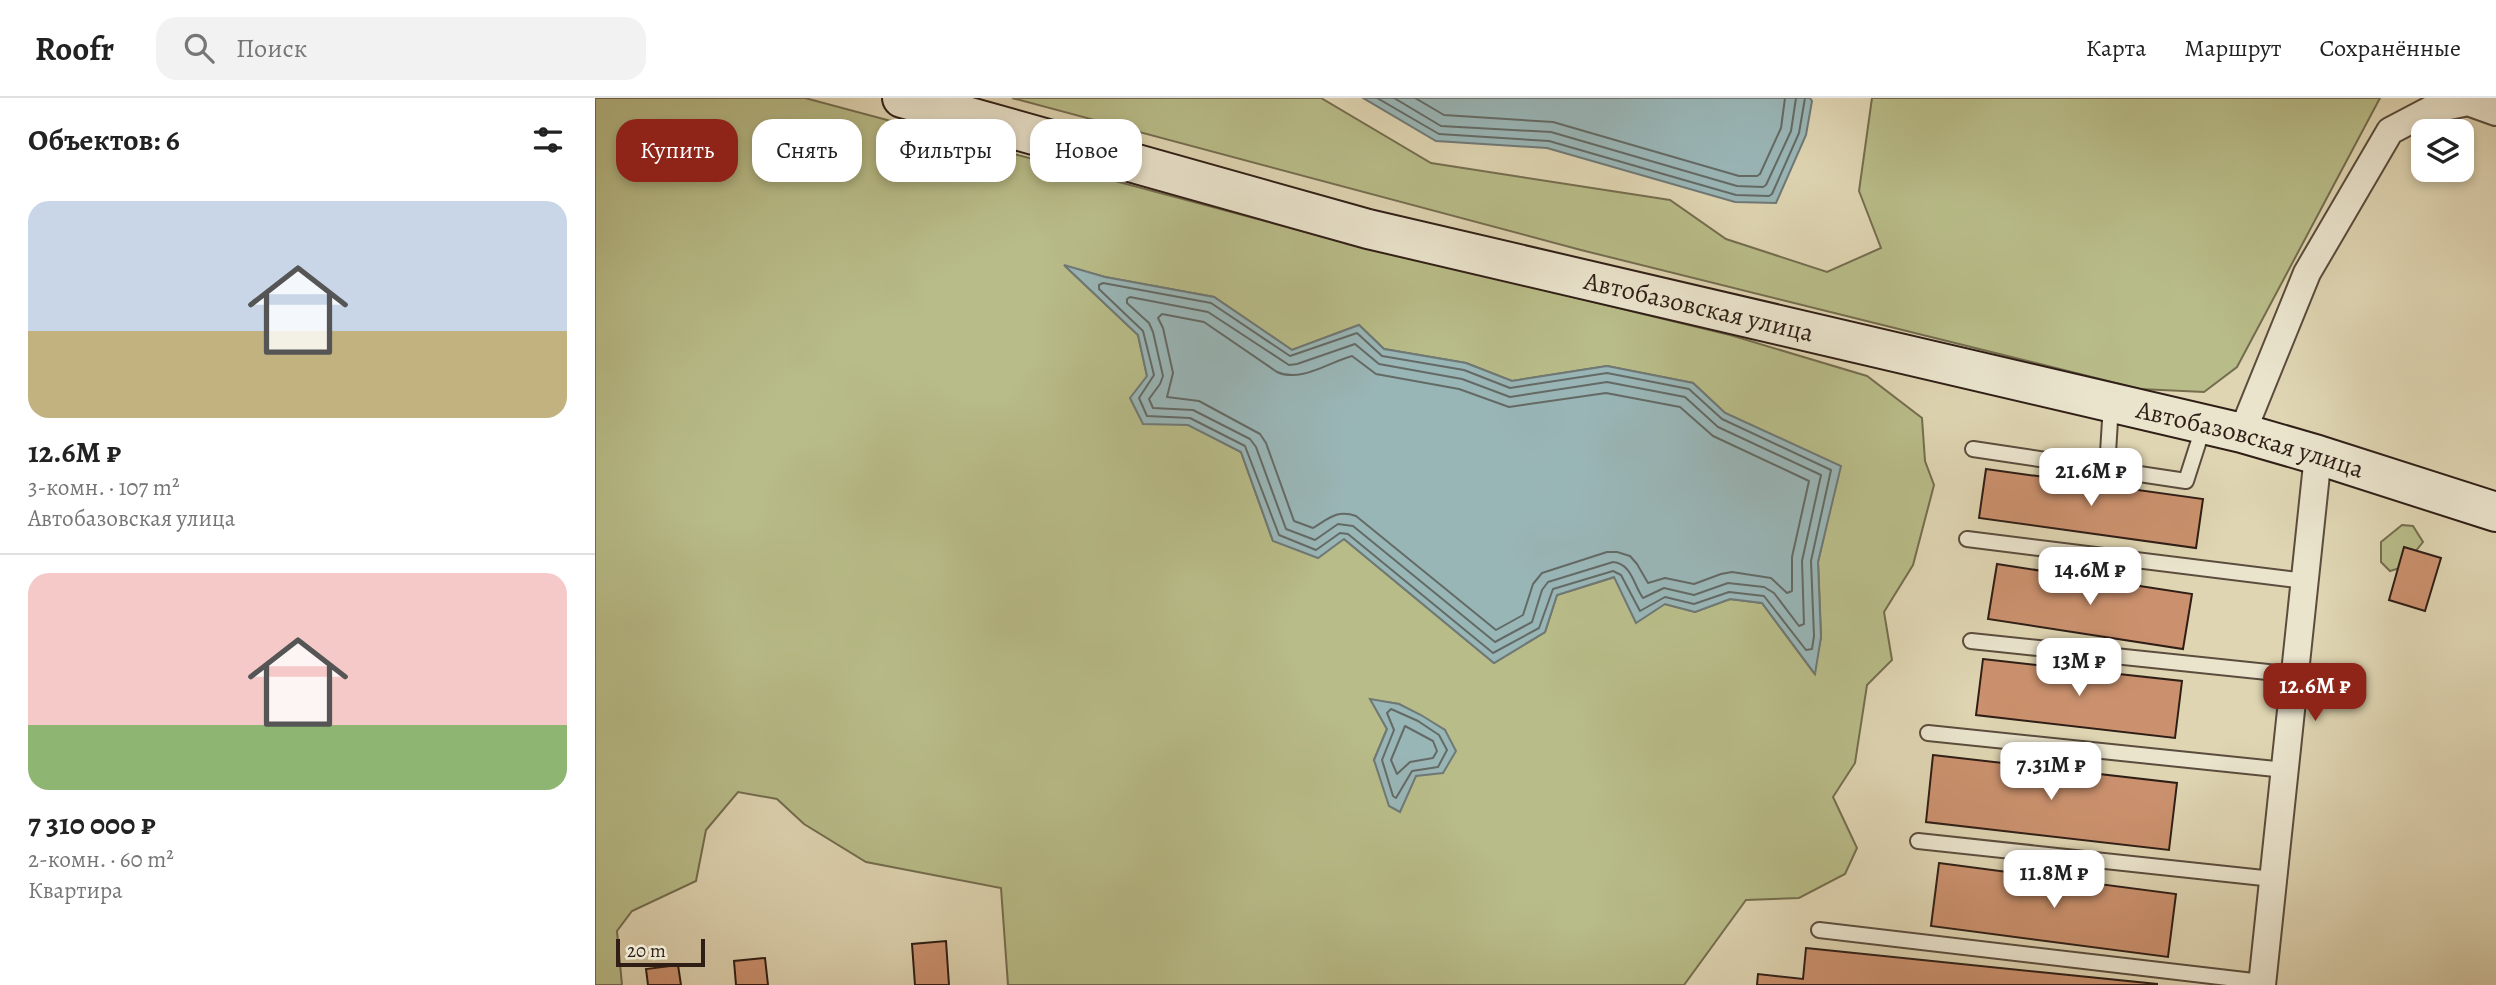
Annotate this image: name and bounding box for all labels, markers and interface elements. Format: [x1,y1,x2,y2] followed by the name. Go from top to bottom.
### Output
[156,17,646,80] search box
[35,26,114,71] text: Roofr
[180,29,218,67] icon: search
[236,31,307,66] text: Поиск
[2086,32,2146,64] text: Карта
[2184,32,2282,64] text: Маршрут
[2320,32,2461,64] text: Сохранённые
[616,119,738,182] chip: Купить
[752,119,862,182] chip: Снять
[876,119,1016,182] chip: Фильтры
[1030,119,1142,182] chip: Новое
[2411,119,2474,182] map controls
[2411,119,2474,182] button: layers
[28,120,180,160] text: Объектов: 6
[529,121,567,159] icon: filters
[235,247,361,373] icon: home
[1580,263,1817,350] street label: Автобазовская улица
[2132,392,2368,487] street label: Автобазовская улица
[28,432,121,472] text: 12.6M ₽
[2026,448,2156,508] pin: 21.6M ₽
[2055,455,2127,486] text: 21.6M ₽
[28,472,179,503] text: 3-комн. · 107 m²
[28,503,235,534] text: Автобазовская улица
[2025,547,2155,607] pin: 14.6M ₽
[2054,554,2126,585] text: 14.6M ₽
[235,619,361,745] icon: home
[2030,638,2128,698] pin: 13M ₽
[2052,645,2106,676] text: 13M ₽
[2250,664,2380,723] pin: 12.6M ₽
[2279,670,2351,701] text: 12.6M ₽
[1986,742,2116,802] pin: 7.31M ₽
[2016,749,2086,780] text: 7.31M ₽
[28,804,156,844] text: 7 310 000 ₽
[28,844,174,875] text: 2-комн. · 60 m²
[1989,850,2119,910] pin: 11.8M ₽
[2020,857,2088,888] text: 11.8M ₽
[28,875,123,906] text: Квартира
[616,936,705,968] scale bar
[627,938,666,964] text: 20 m

